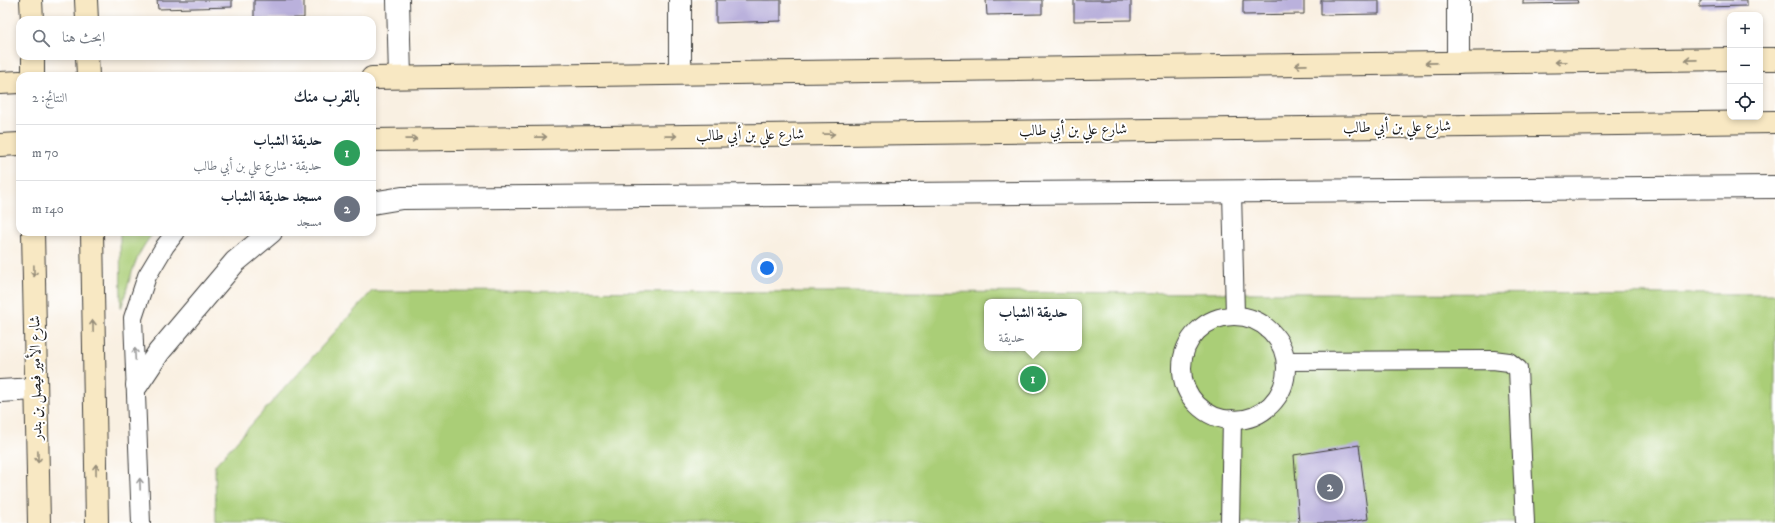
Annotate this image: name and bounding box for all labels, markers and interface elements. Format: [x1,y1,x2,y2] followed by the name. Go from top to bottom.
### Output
[1727,12,1763,120] map controls
[1727,12,1763,48] button: +
[16,16,376,60] search box
[30,27,52,49] icon: search
[62,28,105,47] text: ابحث هنا
[1727,48,1763,84] button: −
[1685,56,1698,64] one-way arrow
[1555,58,1568,66] one-way arrow
[1425,60,1438,67] one-way arrow
[1295,61,1308,69] one-way arrow
[1727,84,1763,120] button: locate
[294,86,360,108] text: بالقرب منك
[32,90,67,106] text: النتائج: 2
[1343,115,1451,141] street label: شارع علي بن أبي طالب
[1019,118,1127,144] street label: شارع علي بن أبي طالب
[696,123,804,149] street label: شارع علي بن أبي طالب
[822,130,835,138] one-way arrow
[253,131,322,150] text: حديقة الشباب
[664,132,677,140] one-way arrow
[534,134,547,141] one-way arrow
[404,135,417,143] one-way arrow
[32,145,58,161] text: 70 m
[345,145,349,161] text: 1
[193,158,322,174] text: حديقة · شارع علي بن أبي طالب
[220,187,322,206] text: مسجد حديقة الشباب
[32,201,64,217] text: 140 m
[344,201,350,217] text: 2
[296,214,322,230] text: مسجد
[757,258,777,278] your location
[30,264,38,277] one-way arrow
[984,299,1082,351] popup
[999,303,1067,322] text: حديقة الشباب
[23,315,50,443] street label: شارع الأمير فيصل بن بندر
[89,320,97,333] one-way arrow
[999,330,1025,346] text: حديقة
[132,348,139,361] one-way arrow
[1020,364,1046,394] pin: 1
[34,450,41,463] one-way arrow
[92,464,100,477] one-way arrow
[1317,472,1343,502] pin: 2
[136,478,144,491] one-way arrow

